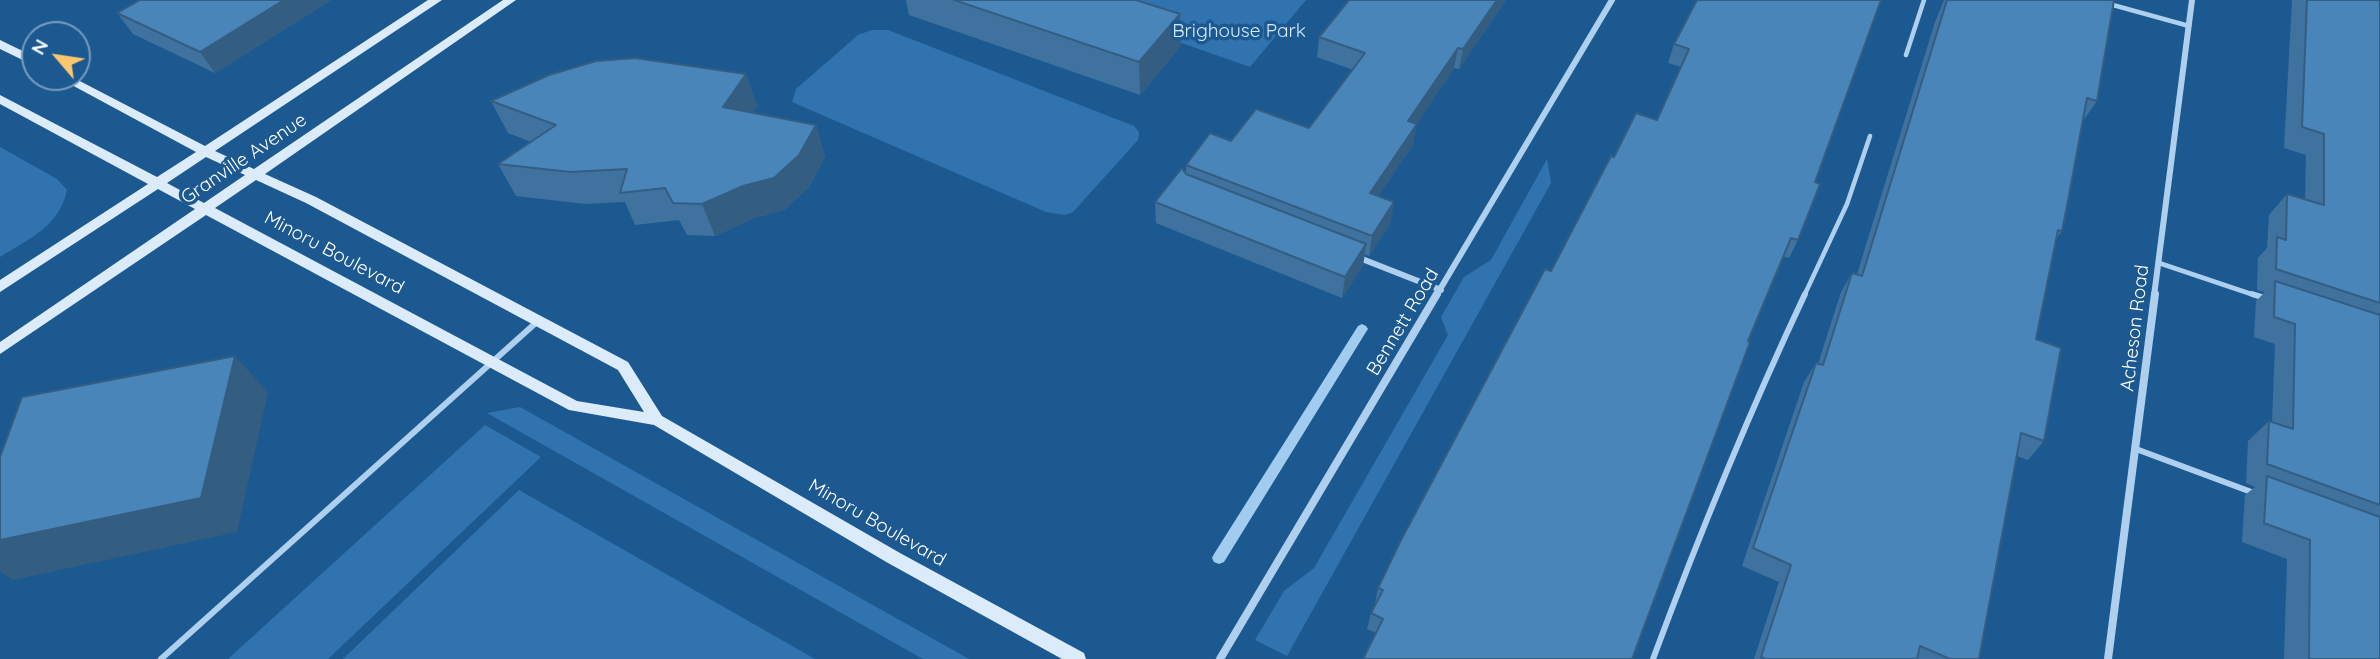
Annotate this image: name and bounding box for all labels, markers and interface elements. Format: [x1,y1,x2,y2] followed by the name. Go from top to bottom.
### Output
[1172,20,1306,42] park label: Brighouse Park
[21,21,91,91] north arrow
[26,35,53,59] text: N
[177,109,311,209] street label: Granville Avenue
[260,207,408,299] street label: Minoru Boulevard
[2116,263,2154,393] street label: Acheson Road
[1362,264,1444,380] street label: Bennett Road
[804,474,950,572] street label: Minoru Boulevard

